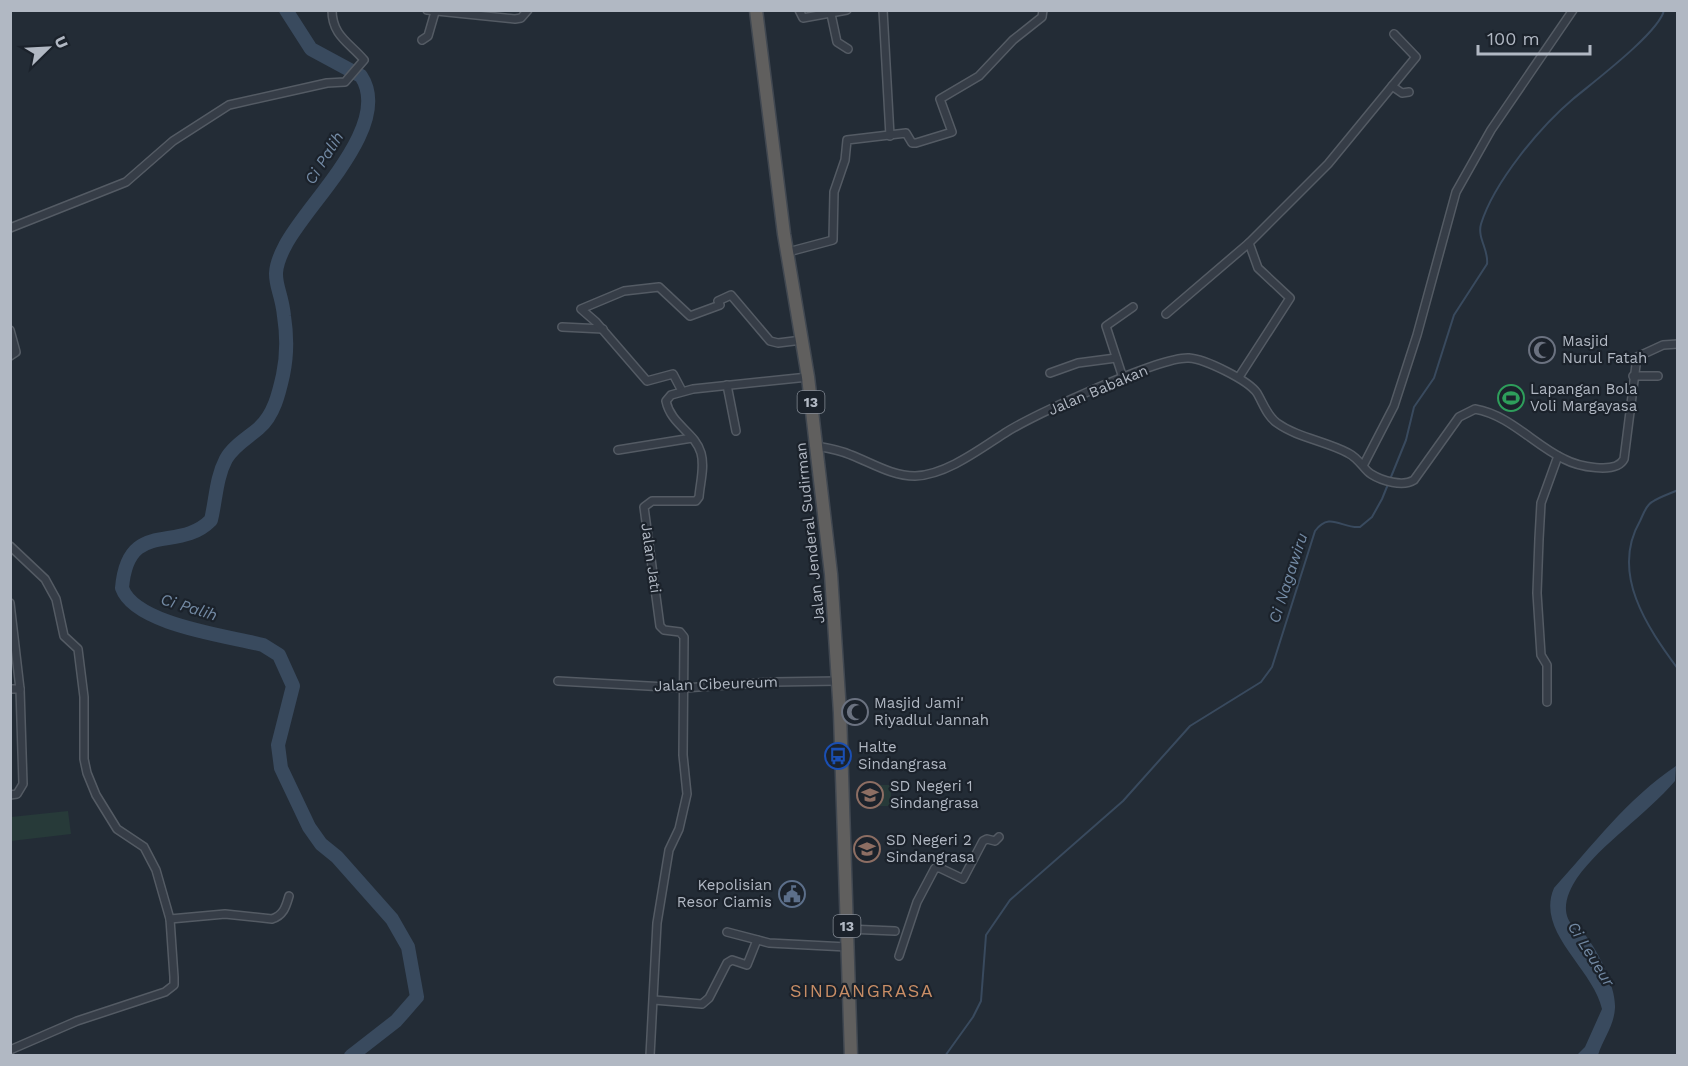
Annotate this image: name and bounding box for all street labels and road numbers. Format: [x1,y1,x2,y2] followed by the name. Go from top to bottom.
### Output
[1045,361,1151,419] street label: Jalan Babakan
[798,391,824,413] road number: 13
[792,441,828,625] street label: Jalan Jenderal Sudirman
[637,522,665,594] street label: Jalan Jati
[654,673,778,695] street label: Jalan Cibeureum
[834,915,860,937] road number: 13

